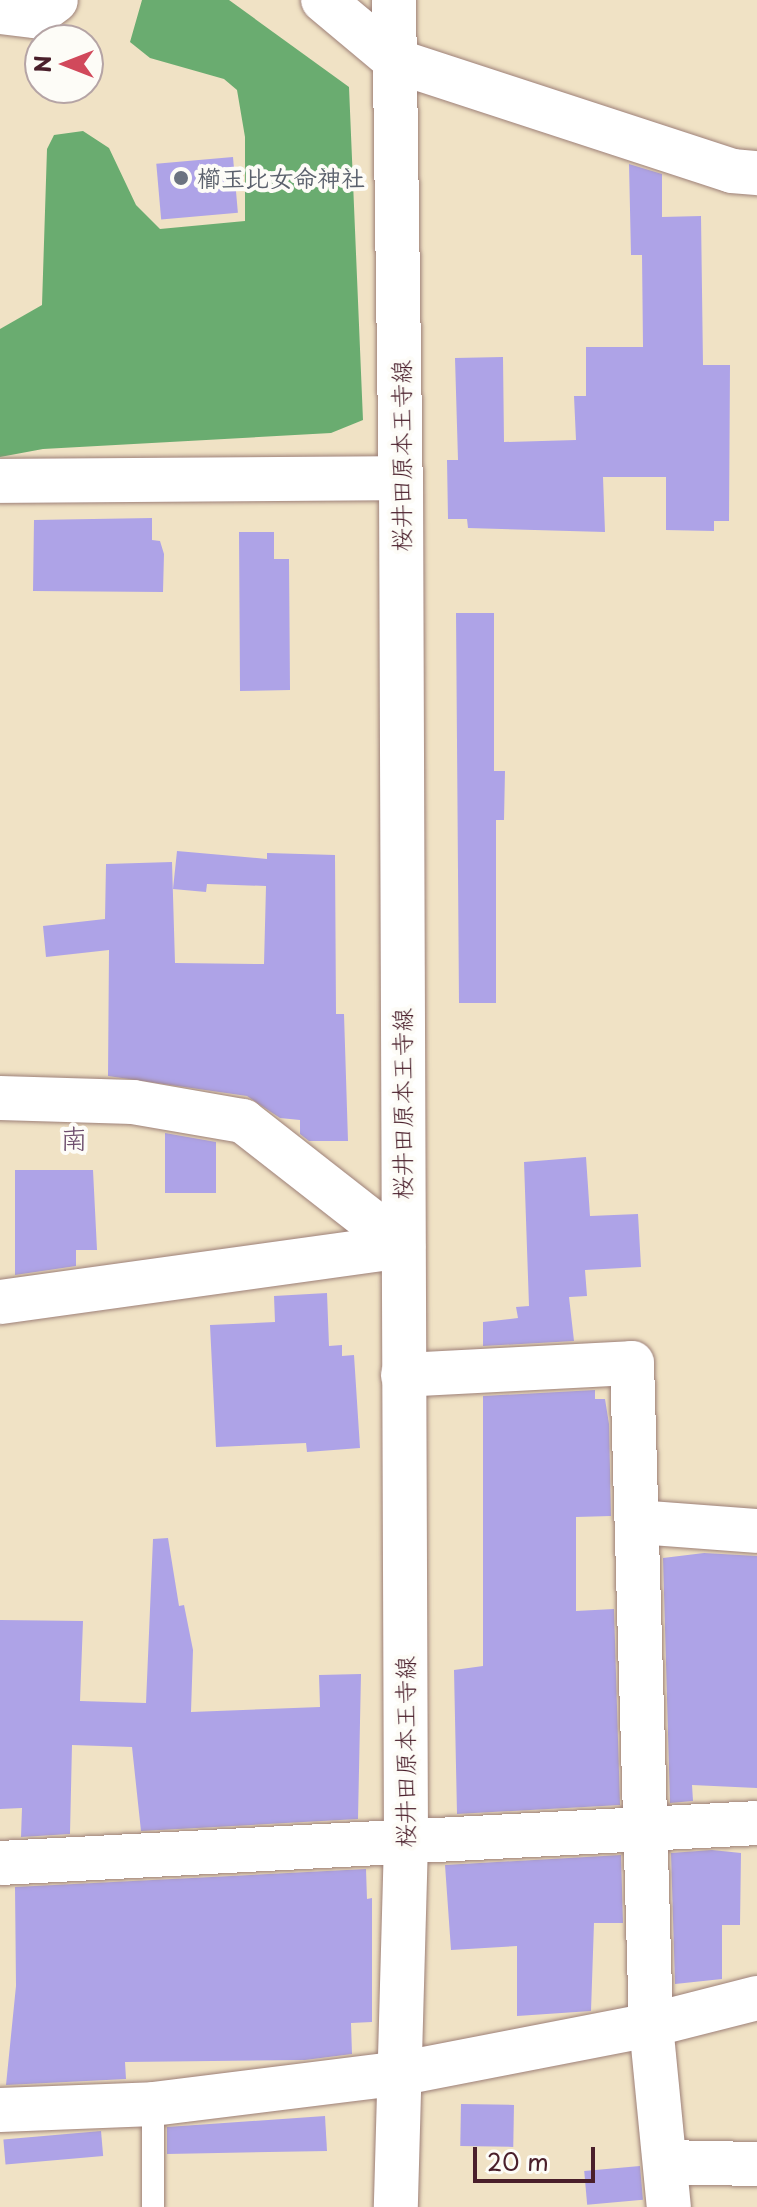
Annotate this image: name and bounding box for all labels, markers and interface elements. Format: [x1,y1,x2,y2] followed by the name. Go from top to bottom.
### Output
[24,24,104,104] north arrow
[25,55,58,73] text: N
[197,164,365,192] place label: 櫛玉比女命神社
[172,169,190,187] marker: 櫛玉比女命神社
[387,360,415,552] street label: 桜井田原本王寺線
[388,1008,416,1200] street label: 桜井田原本王寺線
[60,1121,88,1155] district label: 南
[391,1656,419,1848] street label: 桜井田原本王寺線
[477,2131,599,2181] scale bar
[487,2143,549,2179] text: 20 m

